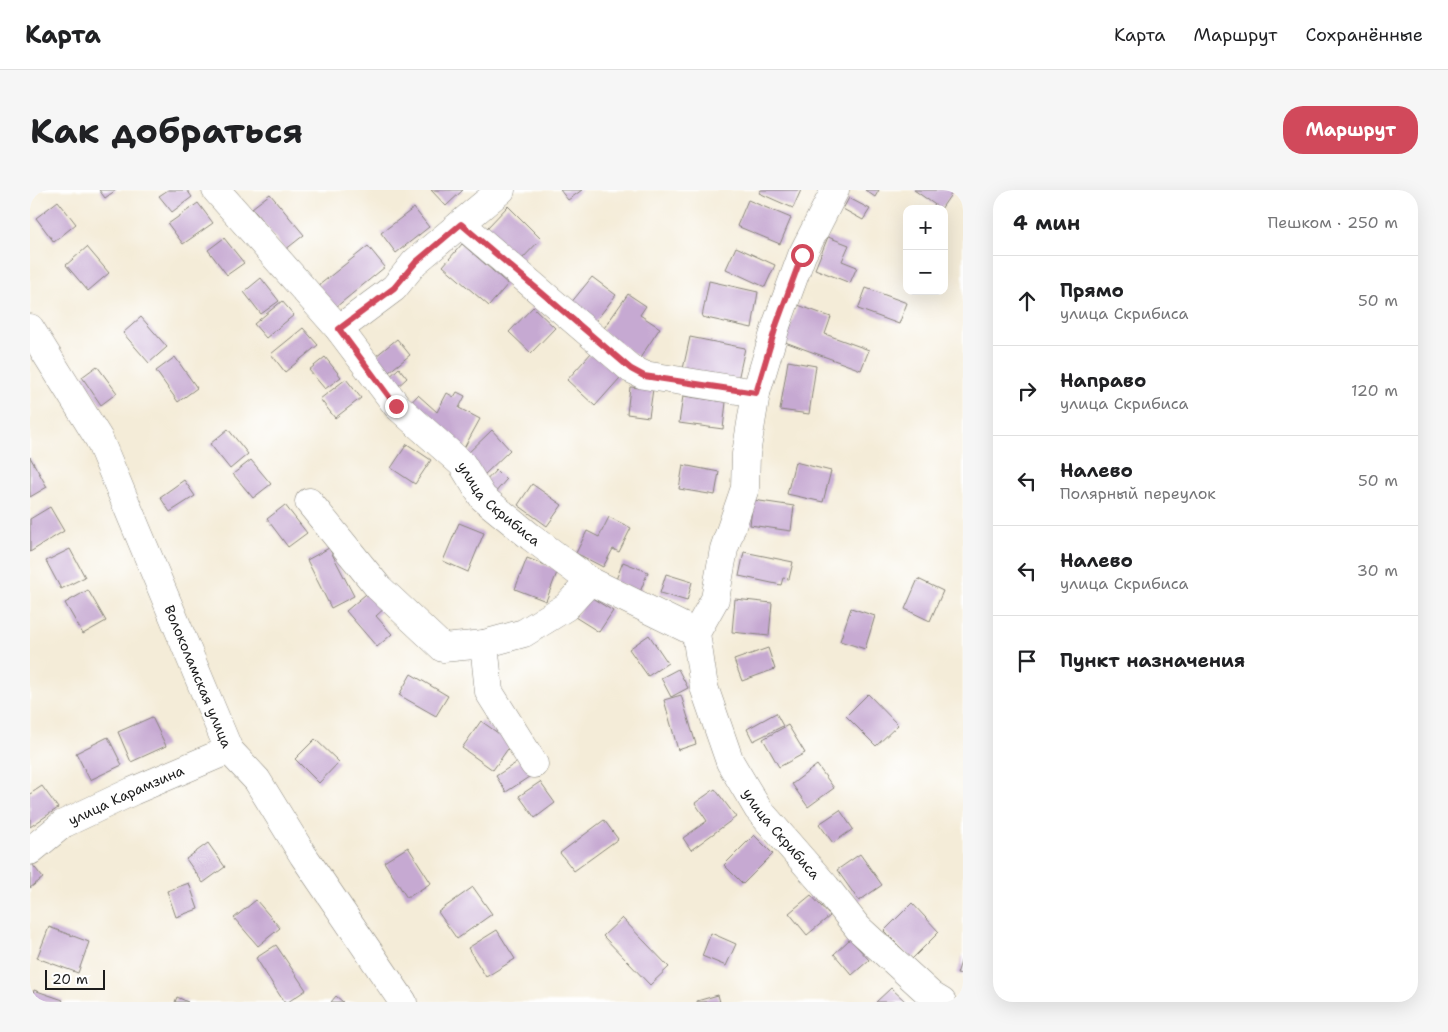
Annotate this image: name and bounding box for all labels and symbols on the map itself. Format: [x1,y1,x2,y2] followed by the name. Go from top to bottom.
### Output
[791,244,814,267] route start
[385,395,408,418] route end
[454,458,544,550] street label: улица Скрибиса
[160,602,236,751] street label: Волоколамская улица
[65,761,187,829] street label: улица Карамзина
[739,785,824,883] street label: улица Скрибиса
[45,967,105,990] scale bar

